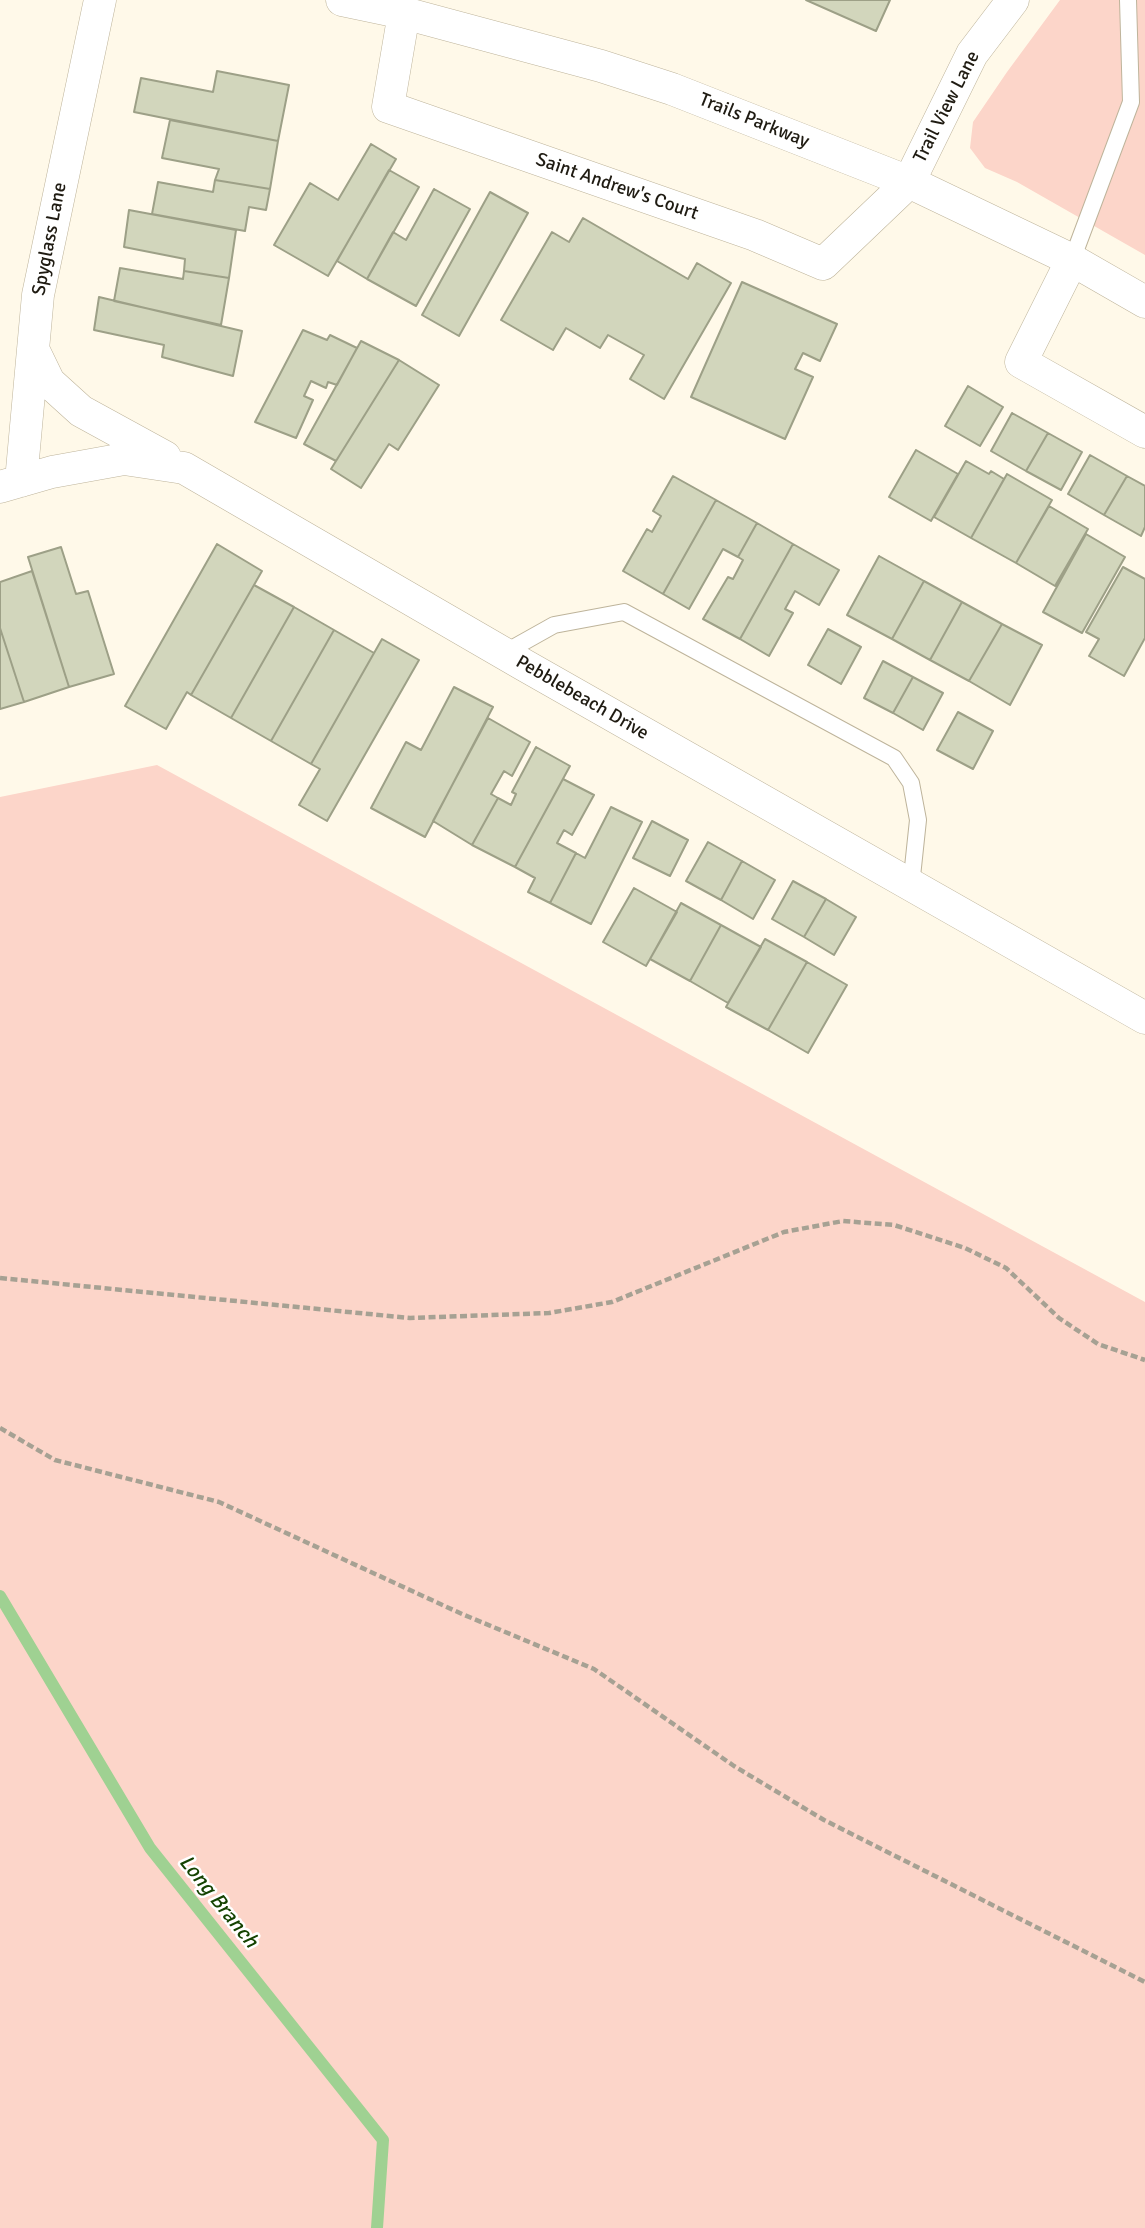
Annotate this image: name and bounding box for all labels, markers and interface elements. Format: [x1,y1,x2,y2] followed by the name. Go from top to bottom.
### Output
[909,47,985,167] street label: Trail View Lane
[696,89,812,153] street label: Trails Parkway
[533,149,701,225] street label: Saint Andrew's Court
[28,181,72,297] street label: Spyglass Lane
[511,651,653,745] street label: Pebblebeach Drive
[173,1851,263,1953] water label: Long Branch

